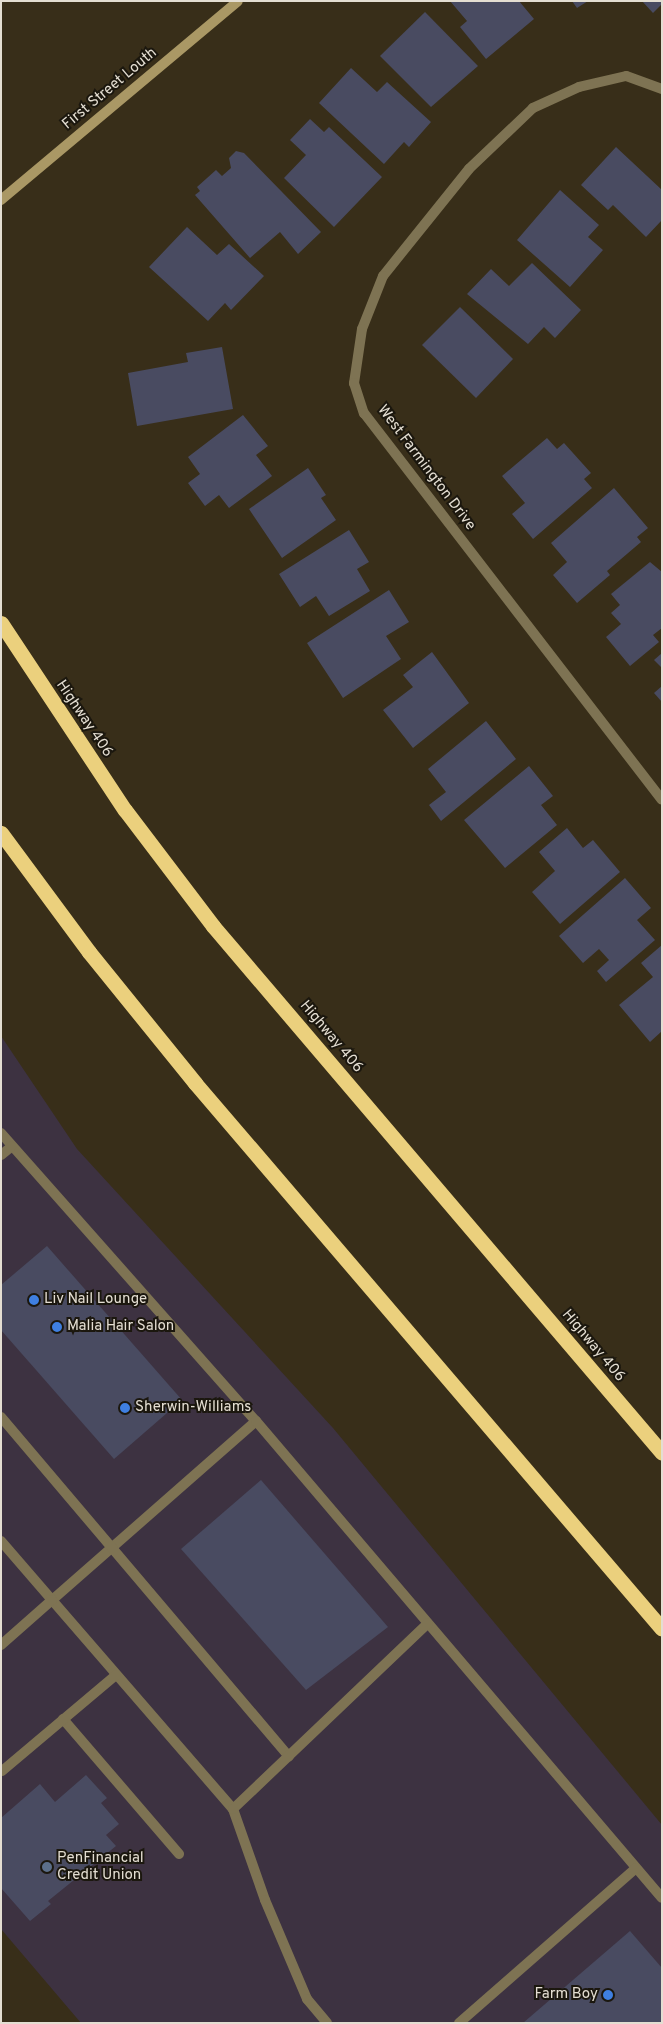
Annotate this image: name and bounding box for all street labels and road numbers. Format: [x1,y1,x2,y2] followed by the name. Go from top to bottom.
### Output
[59,44,161,134] street label: First Street Louth
[373,402,479,534] street label: West Farmington Drive
[52,677,116,761] street label: Highway 406
[296,997,366,1077] street label: Highway 406
[558,1306,628,1386] street label: Highway 406

